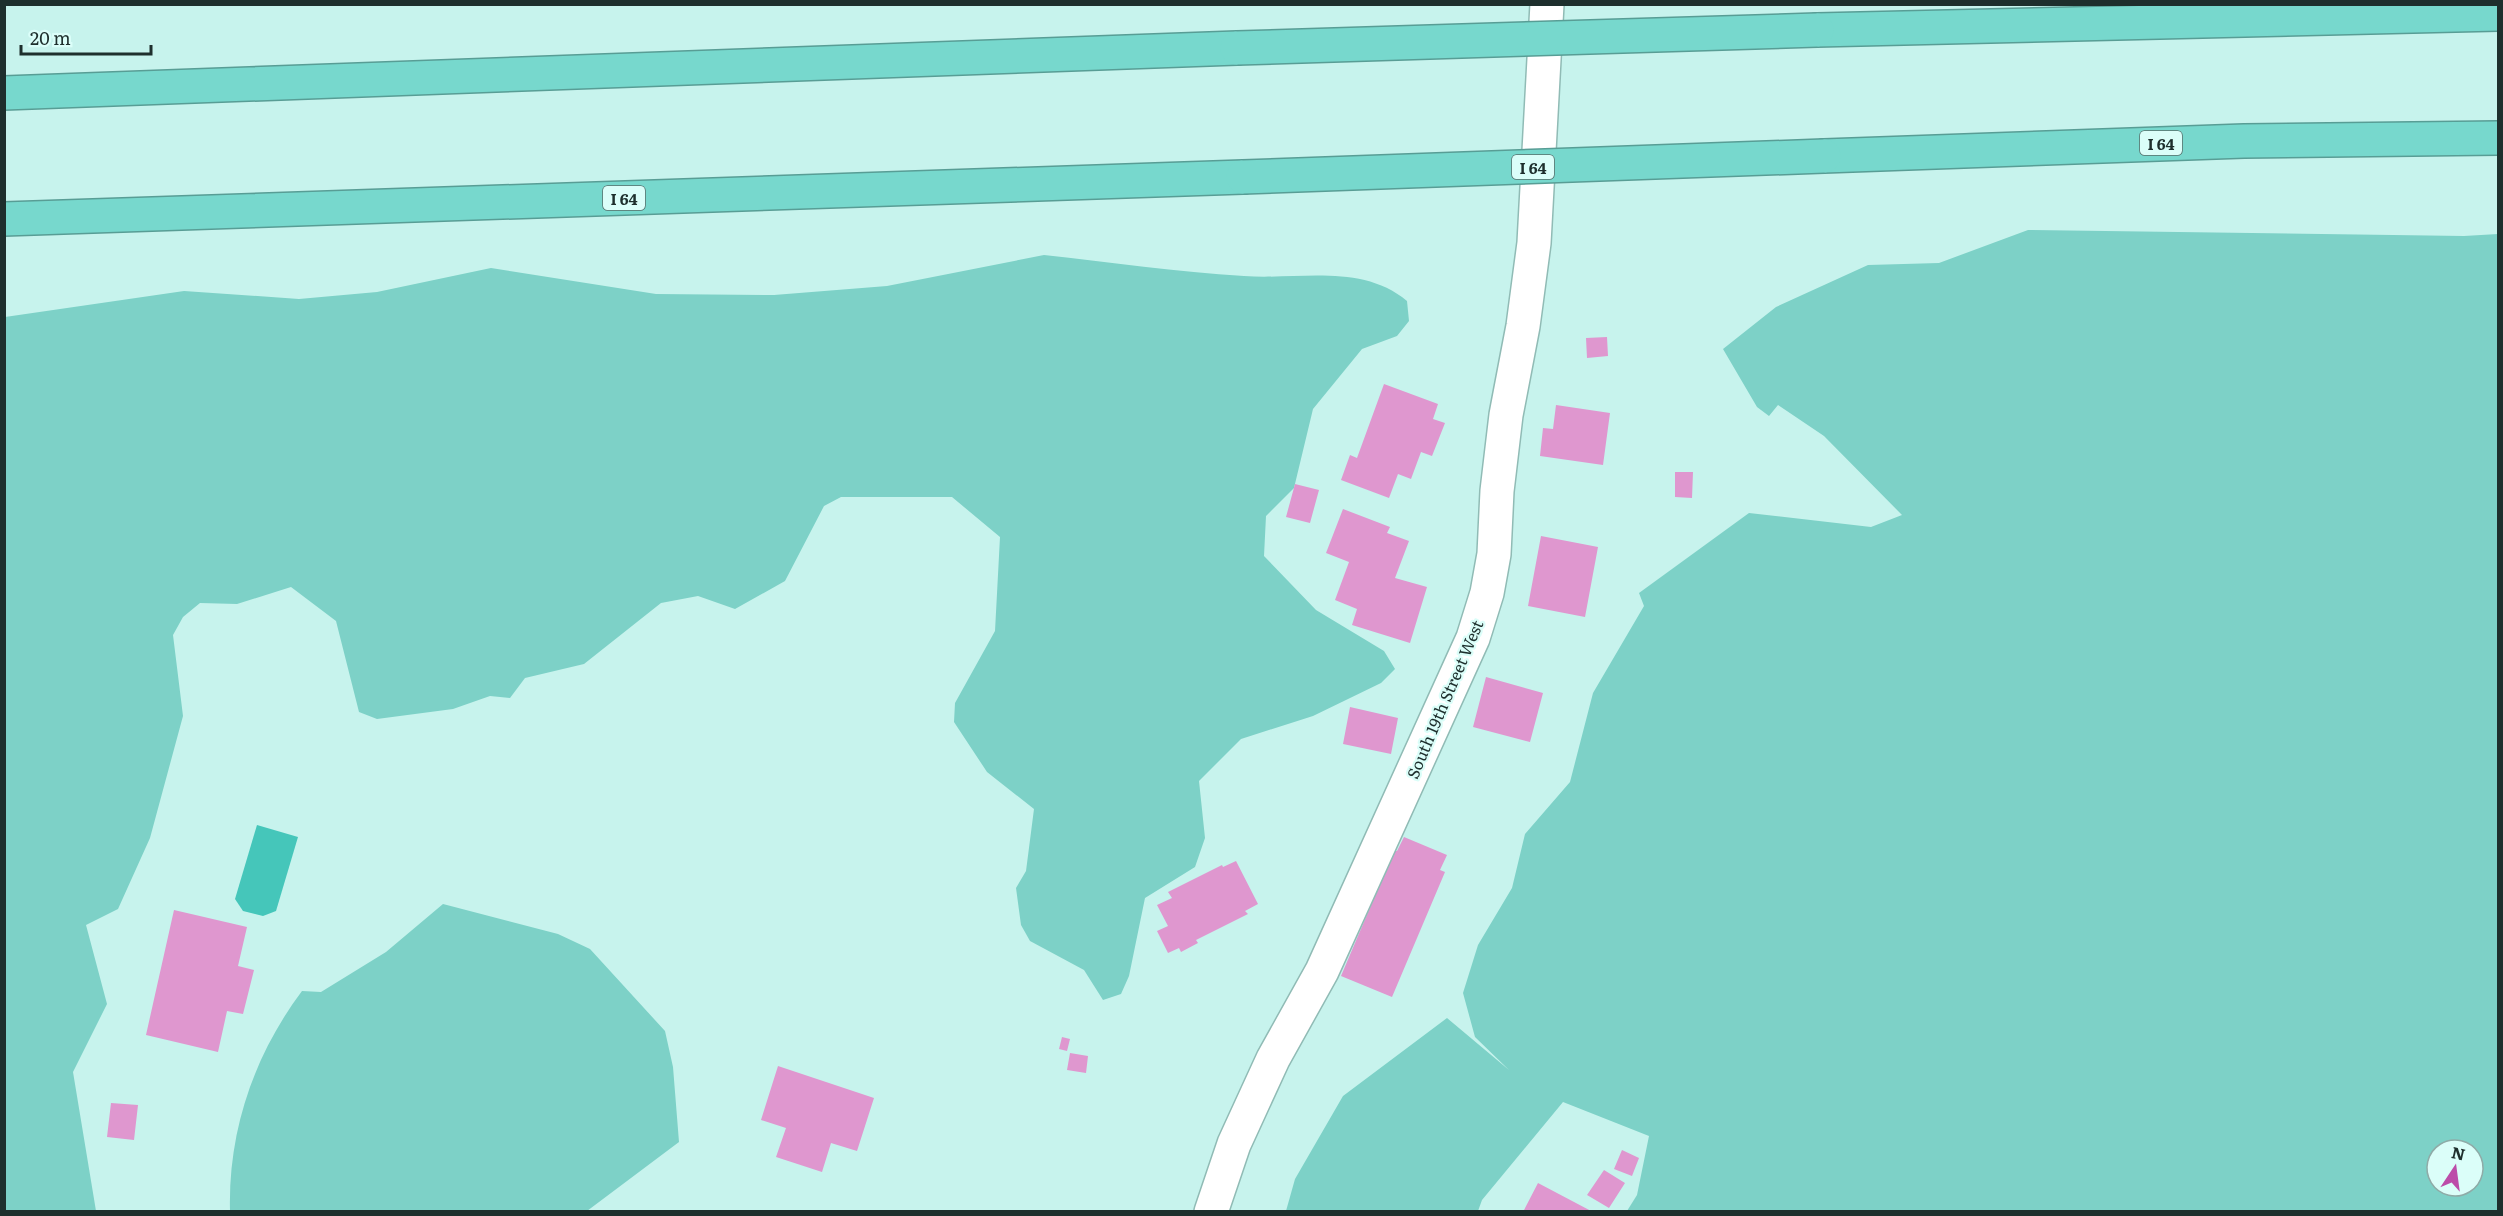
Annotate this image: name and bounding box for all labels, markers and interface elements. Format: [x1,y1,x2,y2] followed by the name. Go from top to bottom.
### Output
[21,18,152,56] scale bar
[30,24,71,51] text: 20 m
[2140,131,2182,155] road number: I 64
[1512,155,1554,179] road number: I 64
[603,186,645,210] road number: I 64
[1400,615,1489,782] street label: South 19th Street West
[2425,1138,2485,1198] north arrow
[2449,1139,2468,1166] text: N

